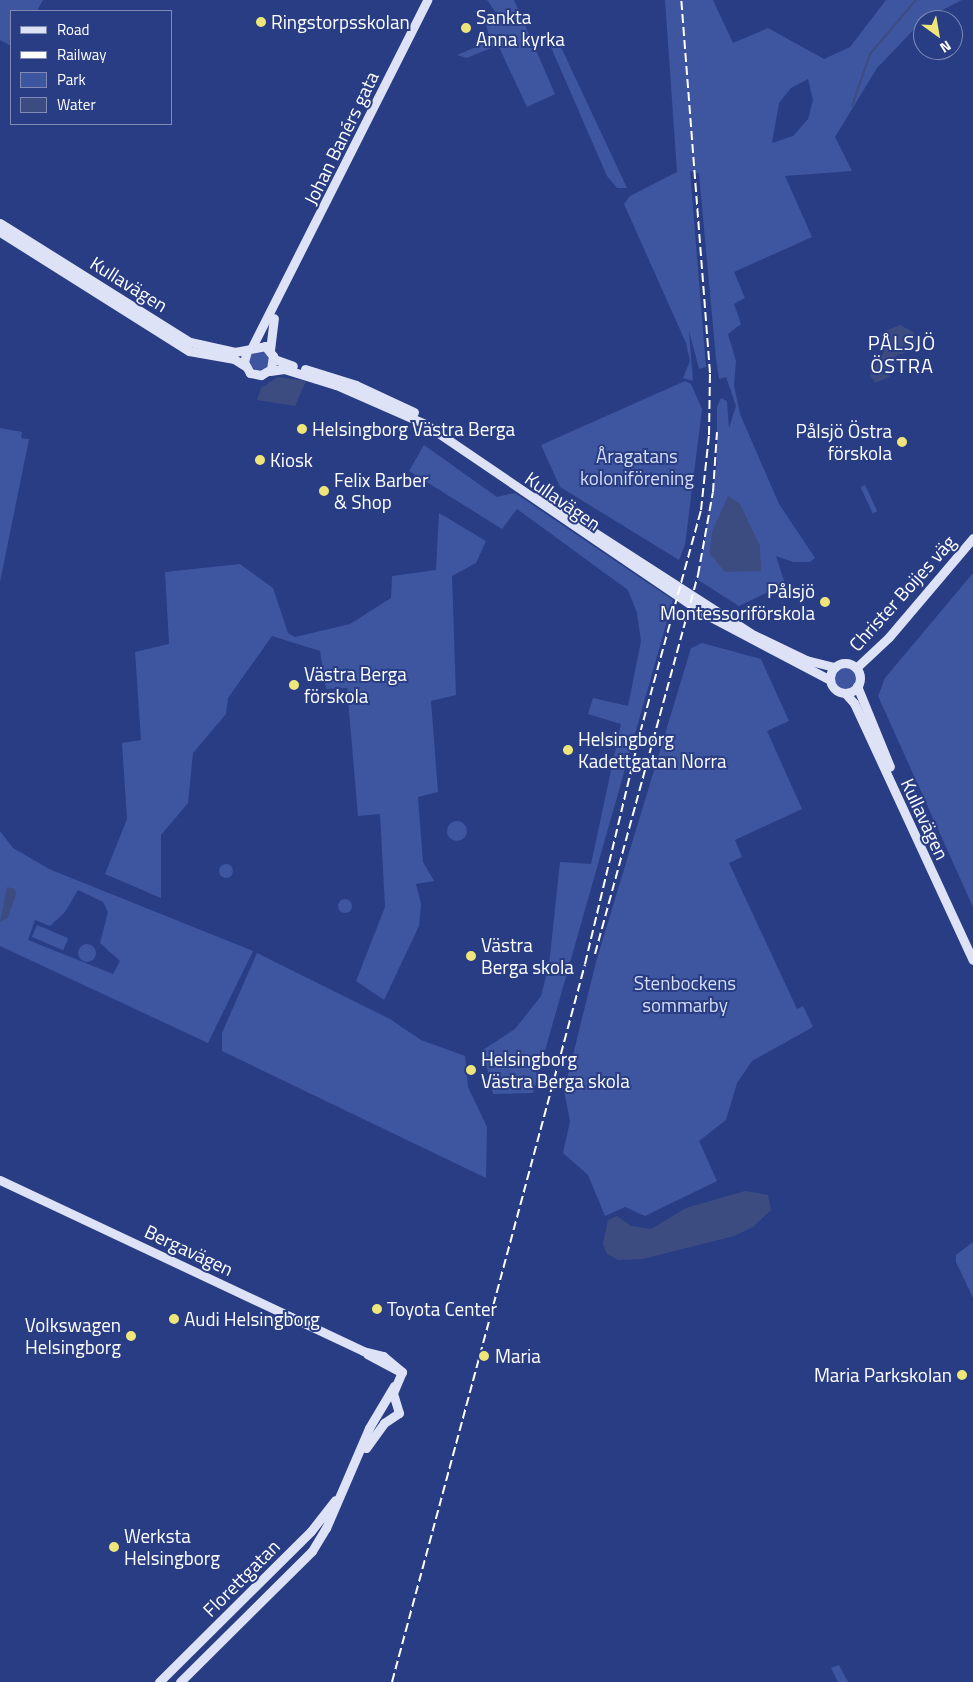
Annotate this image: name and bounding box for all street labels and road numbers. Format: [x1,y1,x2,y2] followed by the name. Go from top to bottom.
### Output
[299,68,383,208] street label: Johan Banérs gata
[86,251,172,317] street label: Kullavägen
[521,467,605,535] street label: Kullavägen
[844,530,960,656] street label: Christer Boijes väg
[896,775,954,863] street label: Kullavägen
[141,1220,237,1280] street label: Bergavägen
[198,1535,284,1621] street label: Florettgatan

